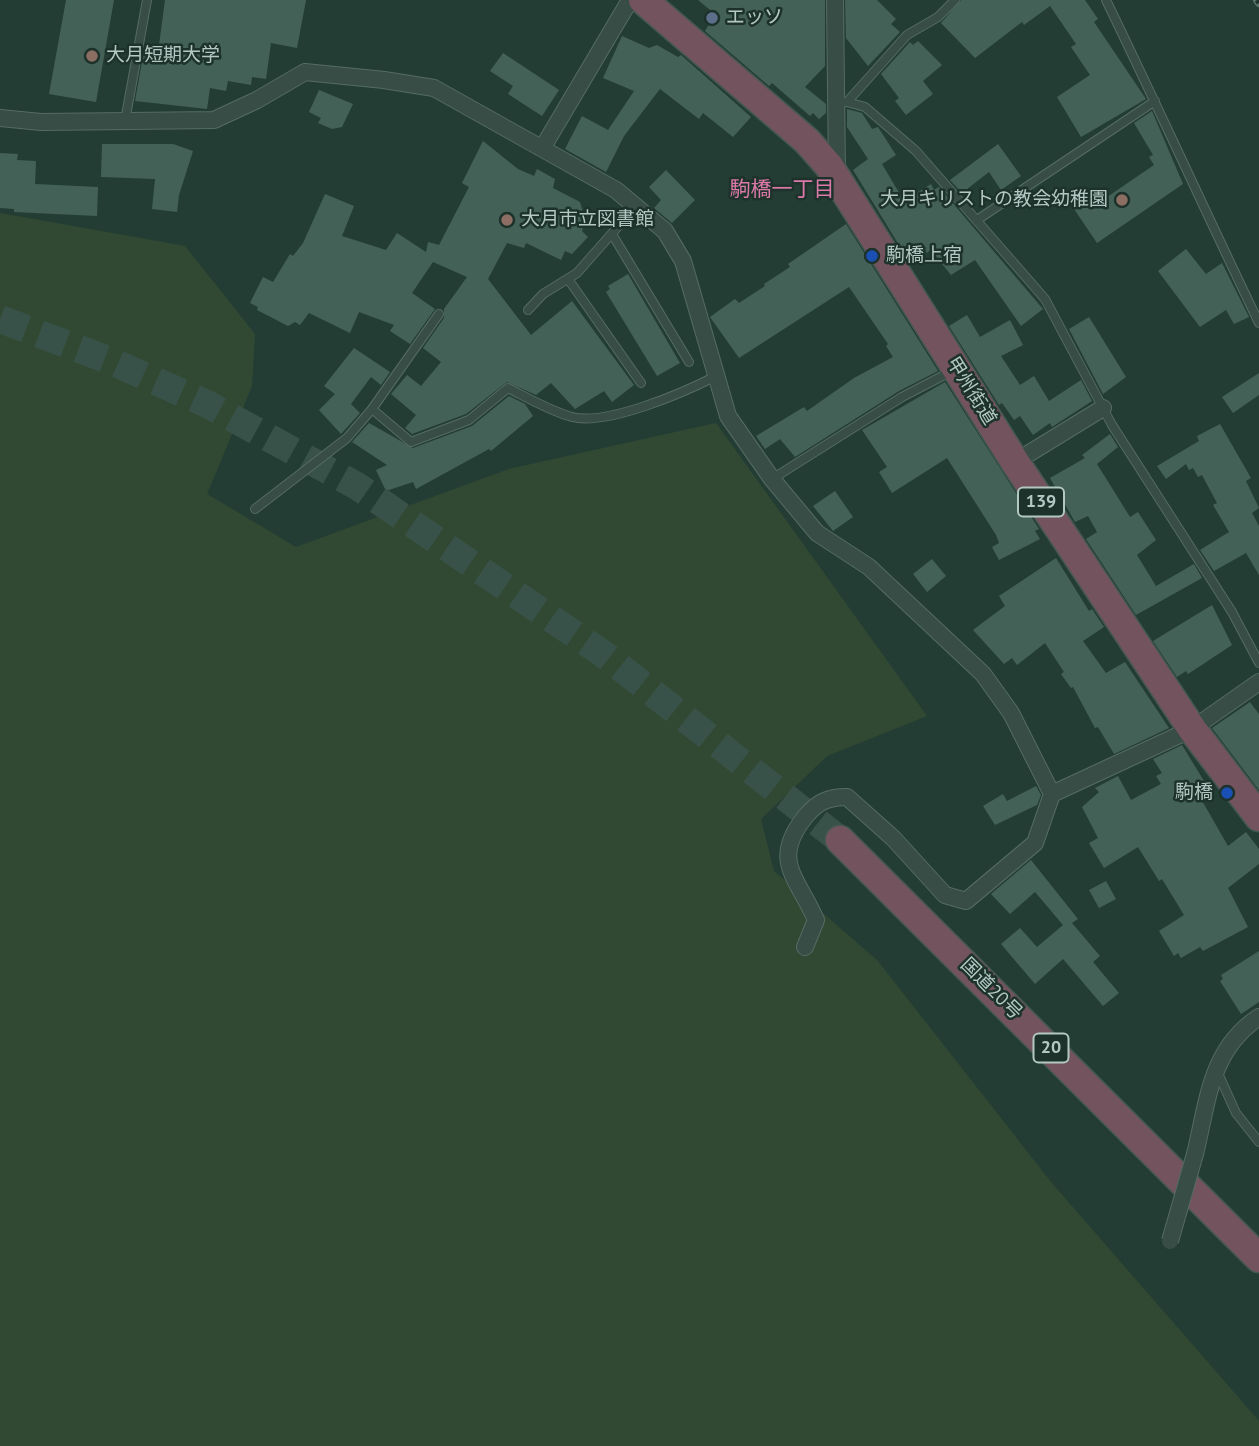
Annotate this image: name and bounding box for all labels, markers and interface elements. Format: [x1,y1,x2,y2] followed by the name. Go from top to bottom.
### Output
[726,7,783,29] place label: エッソ
[704,10,720,26] marker: エッソ
[106,45,220,67] place label: 大月短期大学
[84,48,100,64] marker: 大月短期大学
[730,177,834,203] district label: 駒橋一丁目
[880,189,1108,211] place label: 大月キリストの教会幼稚園
[1114,192,1130,208] marker: 大月キリストの教会幼稚園
[521,209,654,231] place label: 大月市立図書館
[499,212,515,228] marker: 大月市立図書館
[886,245,962,267] place label: 駒橋上宿
[864,248,880,264] marker: 駒橋上宿
[941,353,1001,429] street label: 甲州街道
[1018,488,1064,516] road number: 139
[1175,782,1213,804] place label: 駒橋
[1219,785,1235,801] marker: 駒橋
[955,953,1027,1025] street label: 国道20号
[1034,1034,1068,1063] road number: 20

